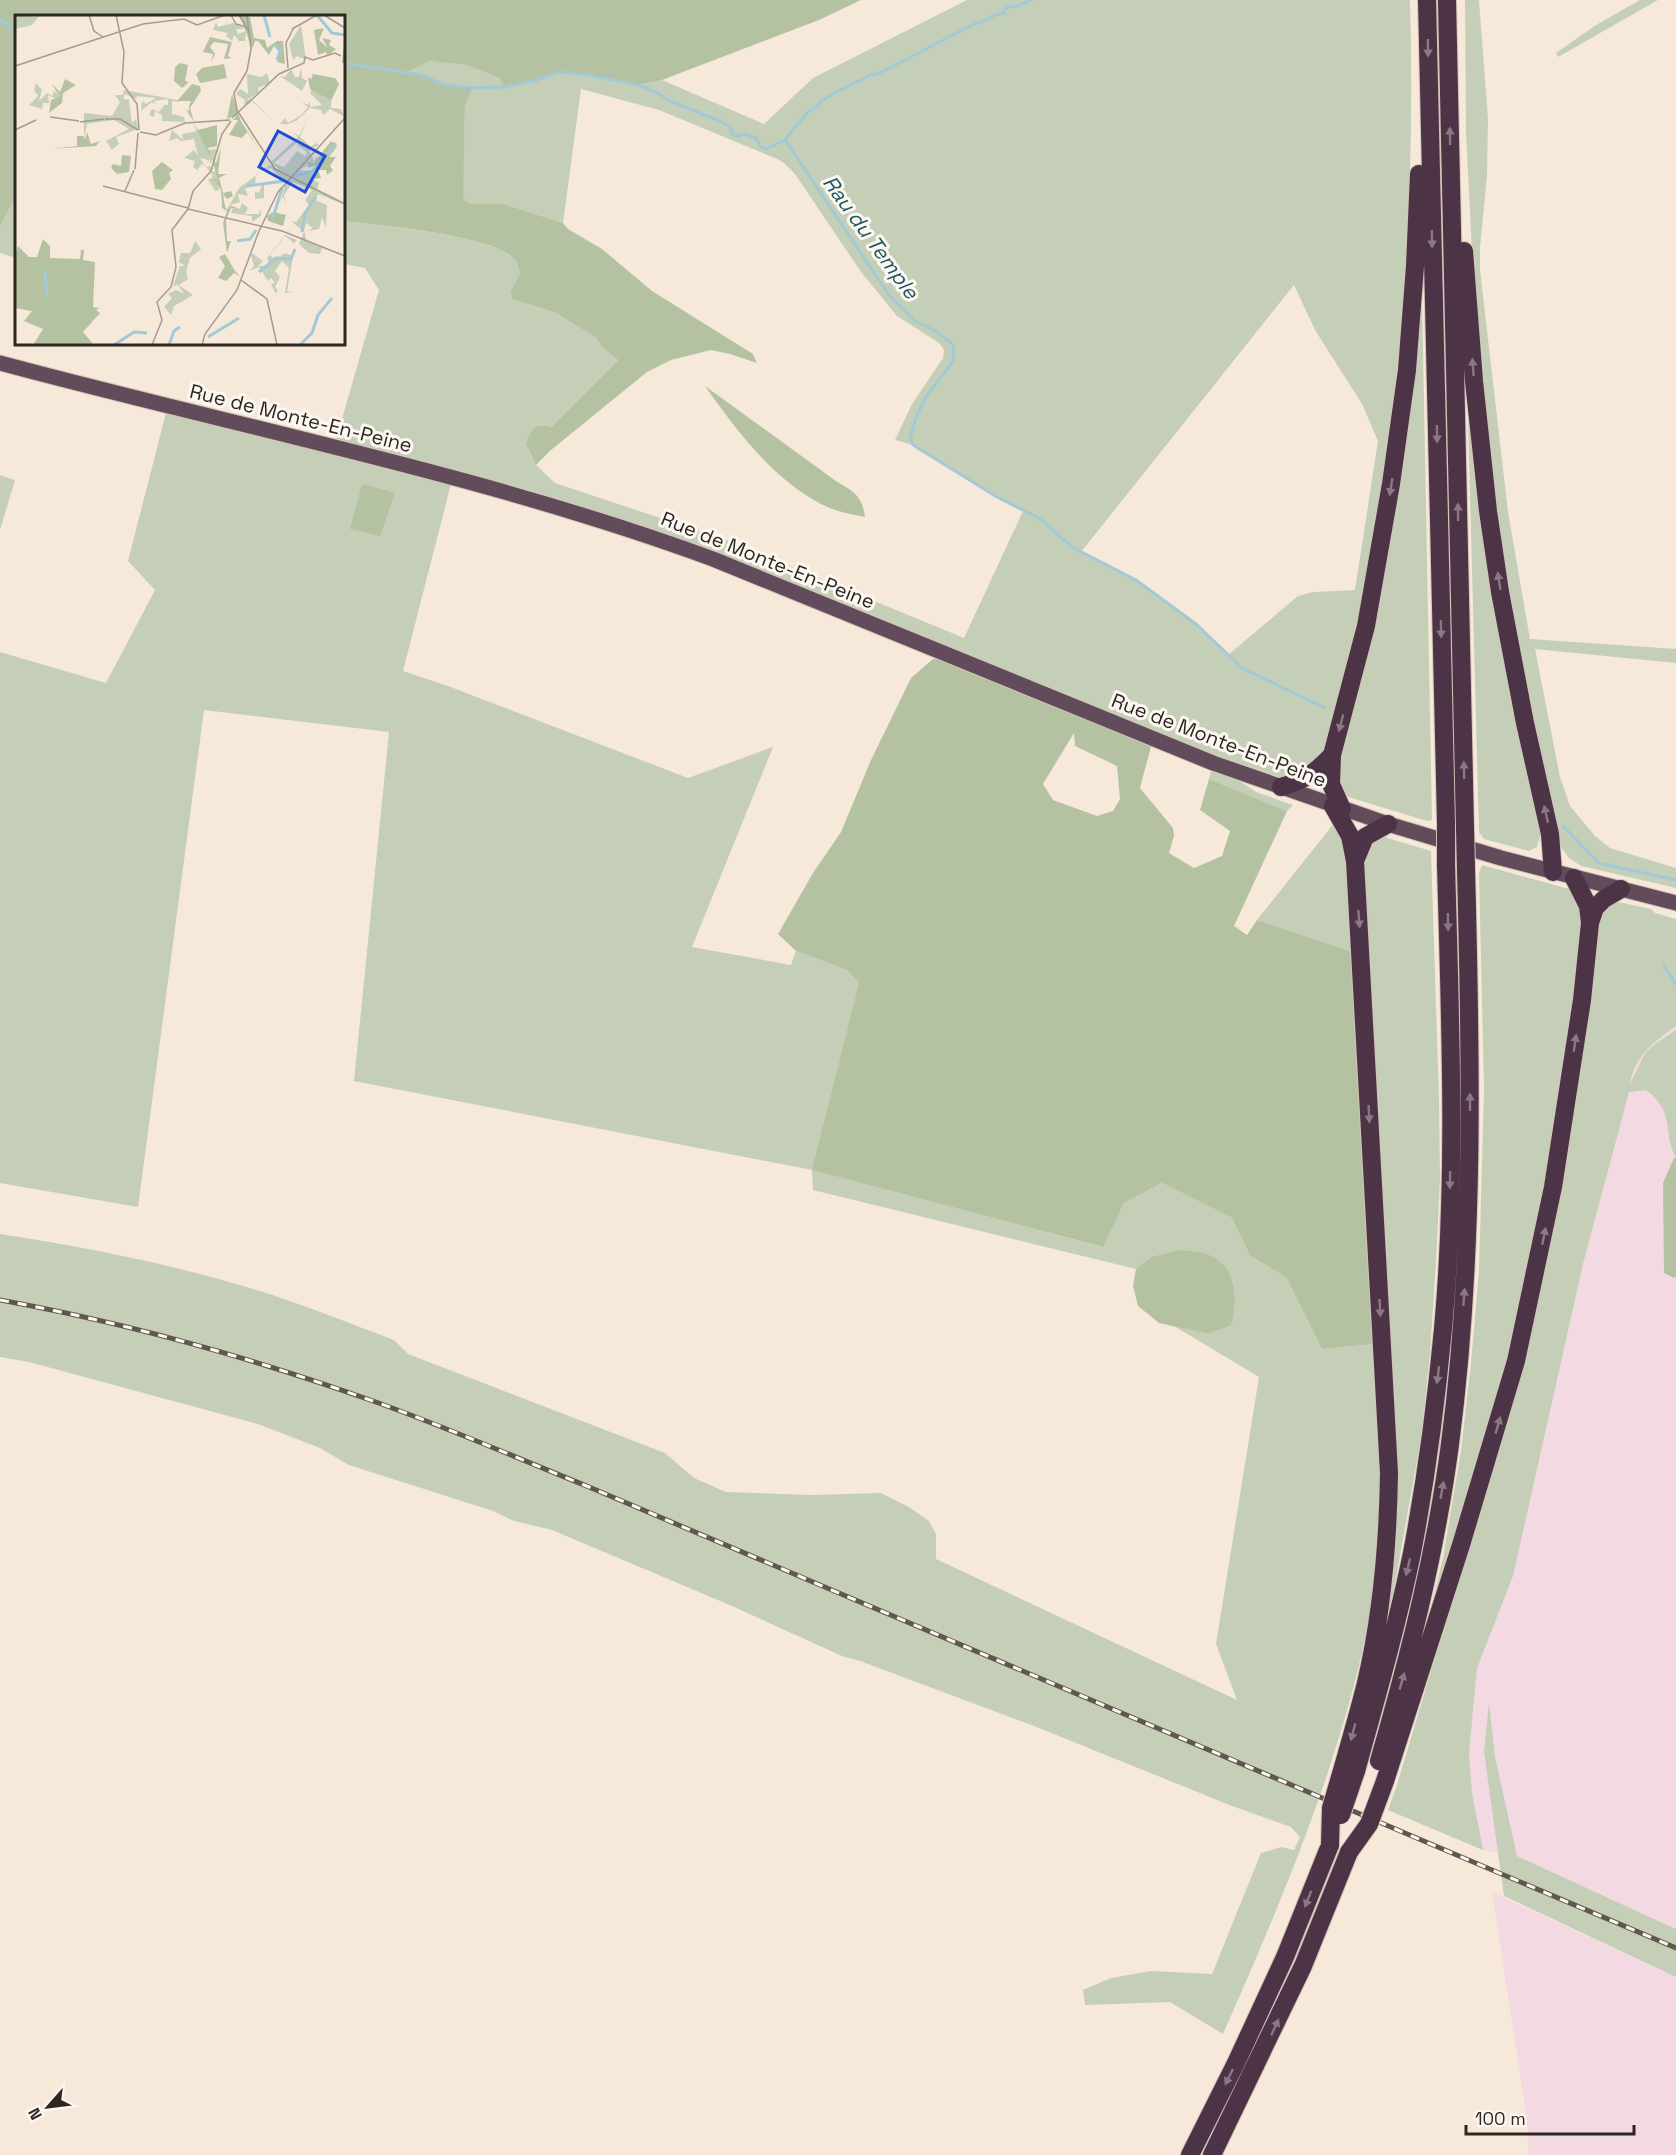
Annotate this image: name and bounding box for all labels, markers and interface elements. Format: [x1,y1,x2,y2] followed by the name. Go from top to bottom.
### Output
[15,15,345,345] inset map
[1423,39,1432,58] one-way arrow
[1445,126,1455,145] one-way arrow
[817,170,926,305] water label: Rau du Temple
[1427,230,1437,249] one-way arrow
[1468,358,1478,377] one-way arrow
[187,378,415,458] street label: Rue de Monte-En-Peine
[1432,425,1441,444] one-way arrow
[1386,477,1395,496] one-way arrow
[1453,503,1463,522] one-way arrow
[657,505,879,615] street label: Rue de Monte-En-Peine
[1494,572,1503,591] one-way arrow
[1436,620,1446,639] one-way arrow
[1108,687,1330,793] street label: Rue de Monte-En-Peine
[1335,714,1345,732] one-way arrow
[1459,761,1469,780] one-way arrow
[1540,804,1550,823] one-way arrow
[1354,910,1364,929] one-way arrow
[1443,913,1452,932] one-way arrow
[1571,1034,1580,1053] one-way arrow
[1465,1092,1475,1111] one-way arrow
[1365,1104,1374,1123] one-way arrow
[1445,1171,1455,1190] one-way arrow
[1539,1226,1549,1245] one-way arrow
[1460,1287,1469,1306] one-way arrow
[1376,1299,1385,1318] one-way arrow
[1433,1365,1443,1384] one-way arrow
[1494,1416,1503,1434] one-way arrow
[1438,1481,1447,1500] one-way arrow
[1403,1558,1413,1577] one-way arrow
[1398,1672,1407,1690] one-way arrow
[1347,1723,1357,1741] one-way arrow
[1303,1890,1312,1908] one-way arrow
[1270,2018,1279,2035] one-way arrow
[1224,2069,1234,2086] one-way arrow
[18,2077,78,2137] north arrow
[1466,2098,1634,2136] scale bar
[23,2104,47,2123] text: N
[1475,2107,1526,2130] text: 100 m

